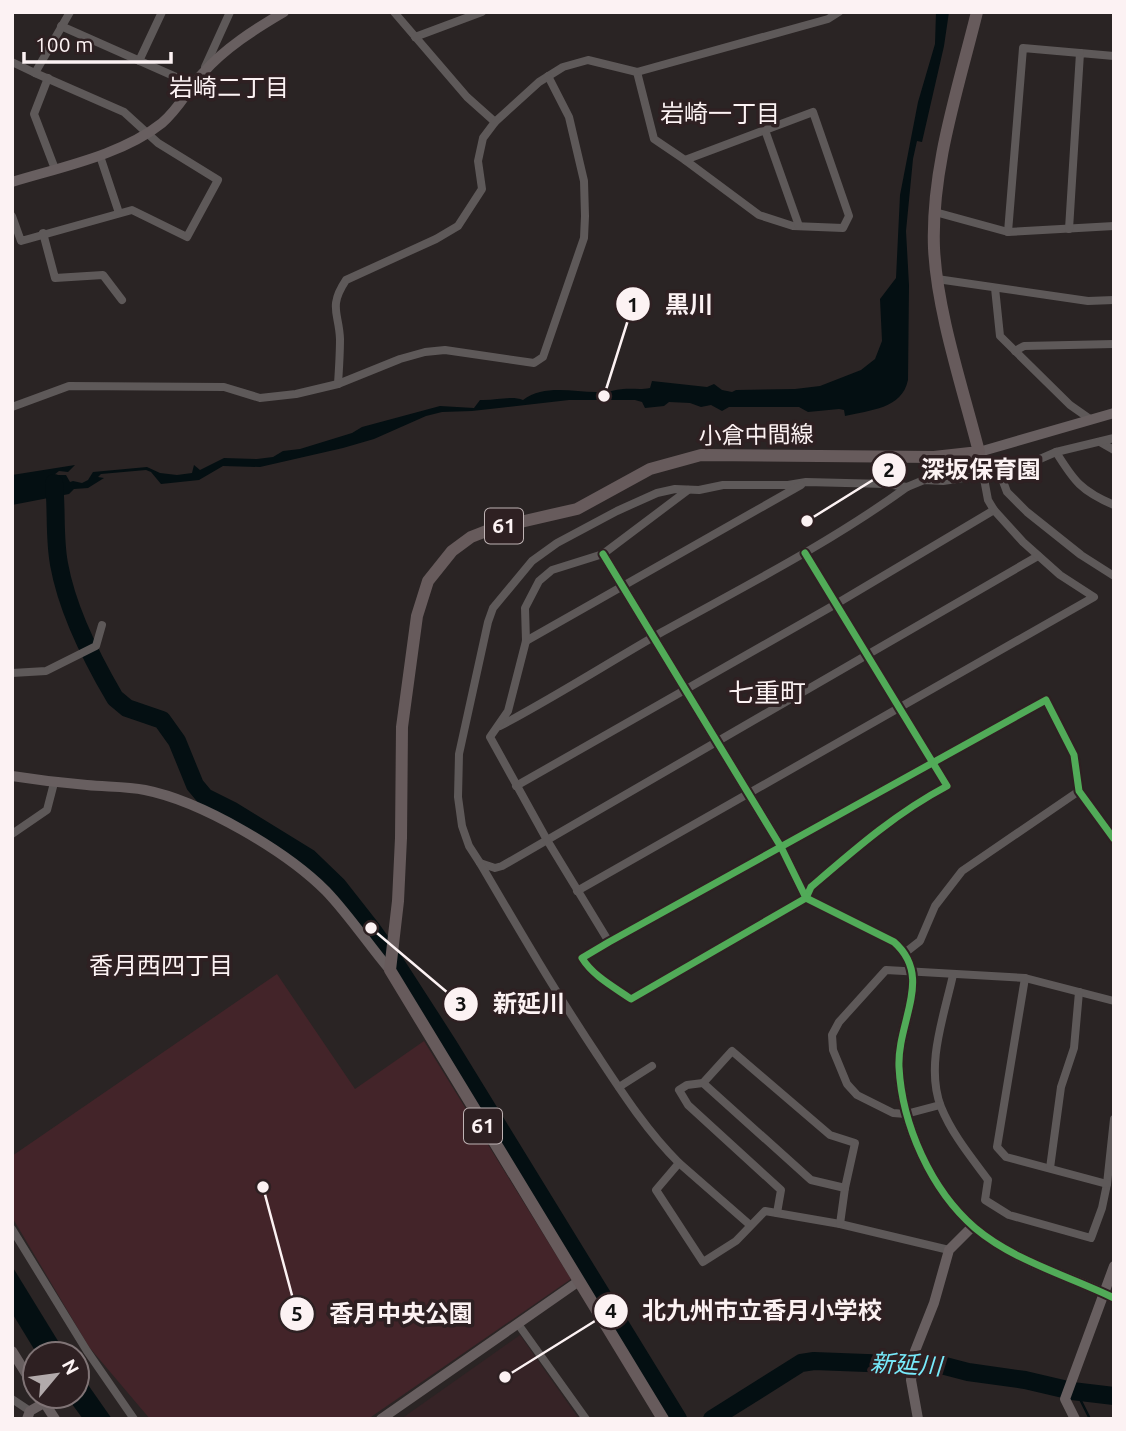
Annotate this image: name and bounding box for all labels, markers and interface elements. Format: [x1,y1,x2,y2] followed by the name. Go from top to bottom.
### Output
[24,21,172,65] scale bar
[35,32,93,56] text: 100 m
[169,74,289,101] district label: 岩崎二丁目
[660,100,780,127] district label: 岩崎一丁目
[616,282,727,327] callout: 黒川
[665,291,713,318] text: 黒川
[627,292,639,316] text: 1
[698,421,814,448] street label: 小倉中間線
[872,447,1055,492] callout: 深坂保育園
[921,456,1041,483] text: 深坂保育園
[883,457,895,481] text: 2
[485,508,523,544] road number: 61
[728,678,806,707] district label: 七重町
[89,952,233,979] district label: 香月西四丁目
[444,981,579,1026] callout: 新延川
[493,990,565,1017] text: 新延川
[455,991,467,1015] text: 3
[464,1108,502,1144] road number: 61
[593,1288,896,1333] callout: 北九州市立香月小学校
[280,1291,487,1336] callout: 香月中央公園
[642,1297,882,1324] text: 北九州市立香月小学校
[605,1298,617,1322] text: 4
[329,1300,473,1327] text: 香月中央公園
[291,1301,303,1325] text: 5
[21,1340,91,1410] north arrow
[869,1349,946,1380] water label: 新延川
[58,1355,84,1378] text: N

